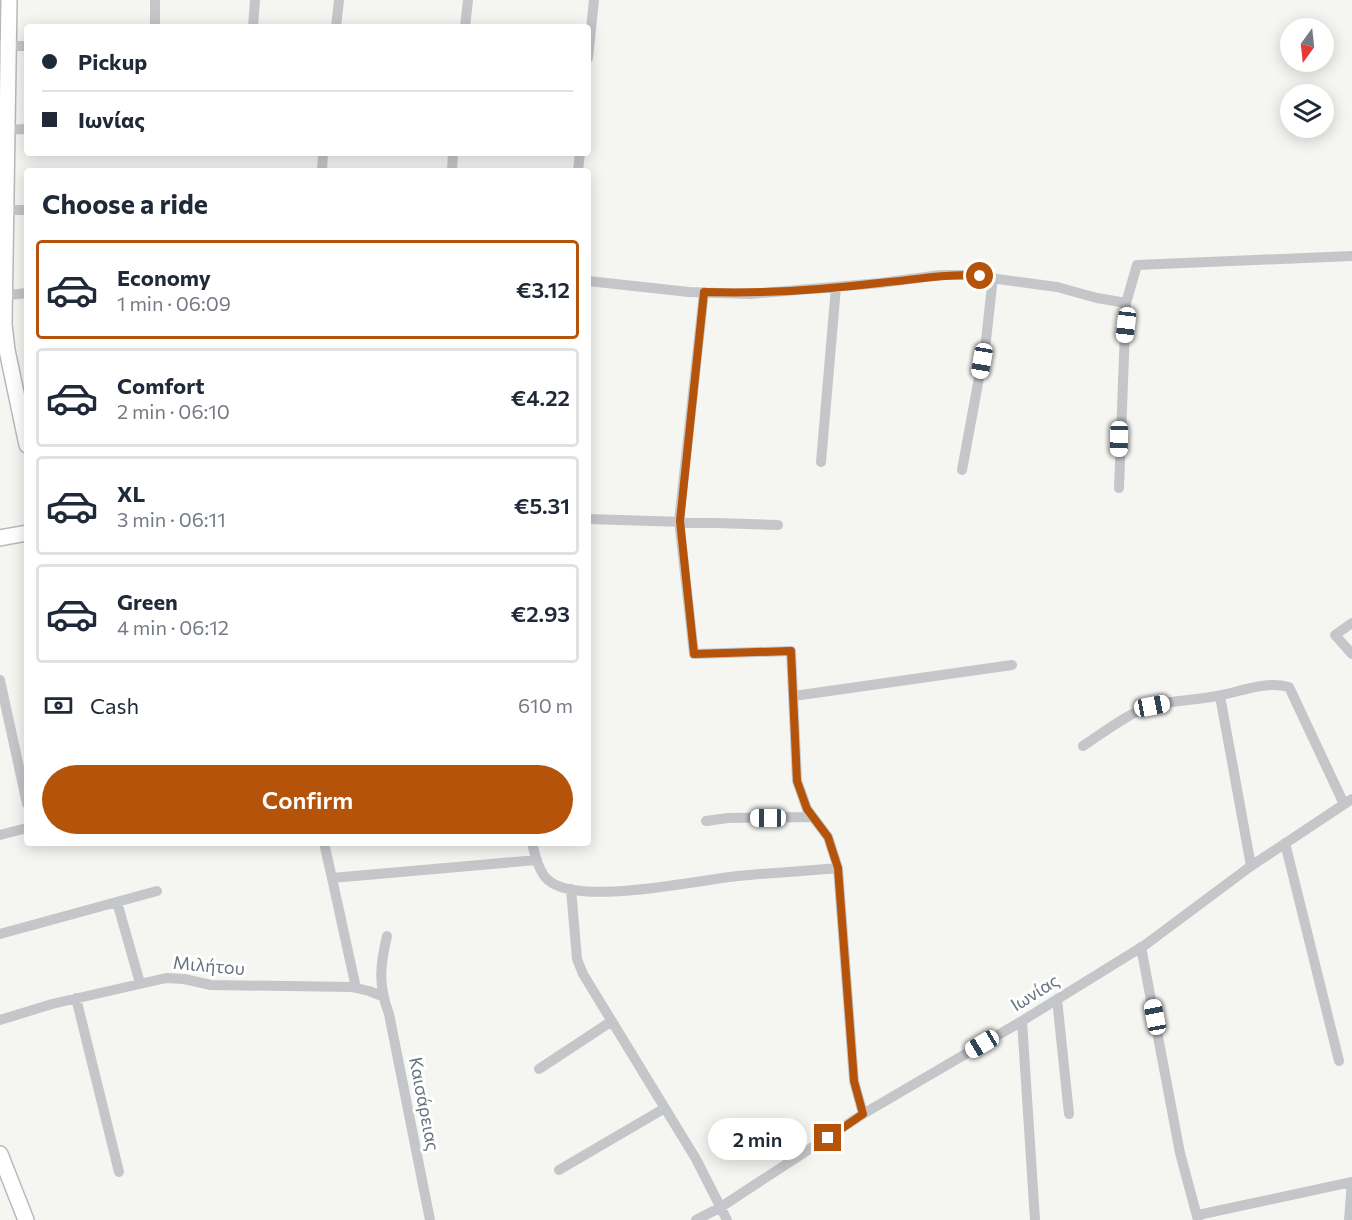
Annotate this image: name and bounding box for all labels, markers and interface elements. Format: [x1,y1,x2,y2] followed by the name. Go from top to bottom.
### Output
[1280,18,1334,72] north arrow
[1280,18,1334,138] map controls
[78,48,147,75] text: Pickup
[1280,84,1334,138] button: layers
[78,106,145,133] text: Ιωνίας
[42,187,208,220] text: Choose a ride
[966,262,993,289] route start
[45,263,99,317] icon: car
[117,264,211,291] text: Economy
[516,276,570,303] text: €3.12
[117,291,231,315] text: 1 min · 06:09
[1115,306,1137,344] car
[970,342,994,380] car
[45,371,99,425] icon: car
[117,372,205,399] text: Comfort
[511,384,570,411] text: €4.22
[117,399,230,423] text: 2 min · 06:10
[1110,421,1128,457] car
[45,479,99,533] icon: car
[117,480,145,507] text: XL
[514,492,570,519] text: €5.31
[117,507,226,531] text: 3 min · 06:11
[45,587,99,641] icon: car
[117,588,178,615] text: Green
[511,600,570,627] text: €2.93
[117,615,229,639] text: 4 min · 06:12
[42,689,75,722] icon: cash
[90,692,139,719] text: Cash
[518,693,573,717] text: 610 m
[1133,694,1171,718] car
[42,765,573,834] button: Confirm
[750,809,786,827] car
[172,951,246,979] street label: Μιλήτου
[1006,969,1063,1016] street label: Ιωνίας
[1143,998,1167,1036] car
[962,1027,1002,1061] car
[405,1055,445,1153] street label: Καισάρειας
[708,1117,807,1159] callout: 2 min
[814,1124,841,1151] route end
[733,1127,782,1151] text: 2 min

